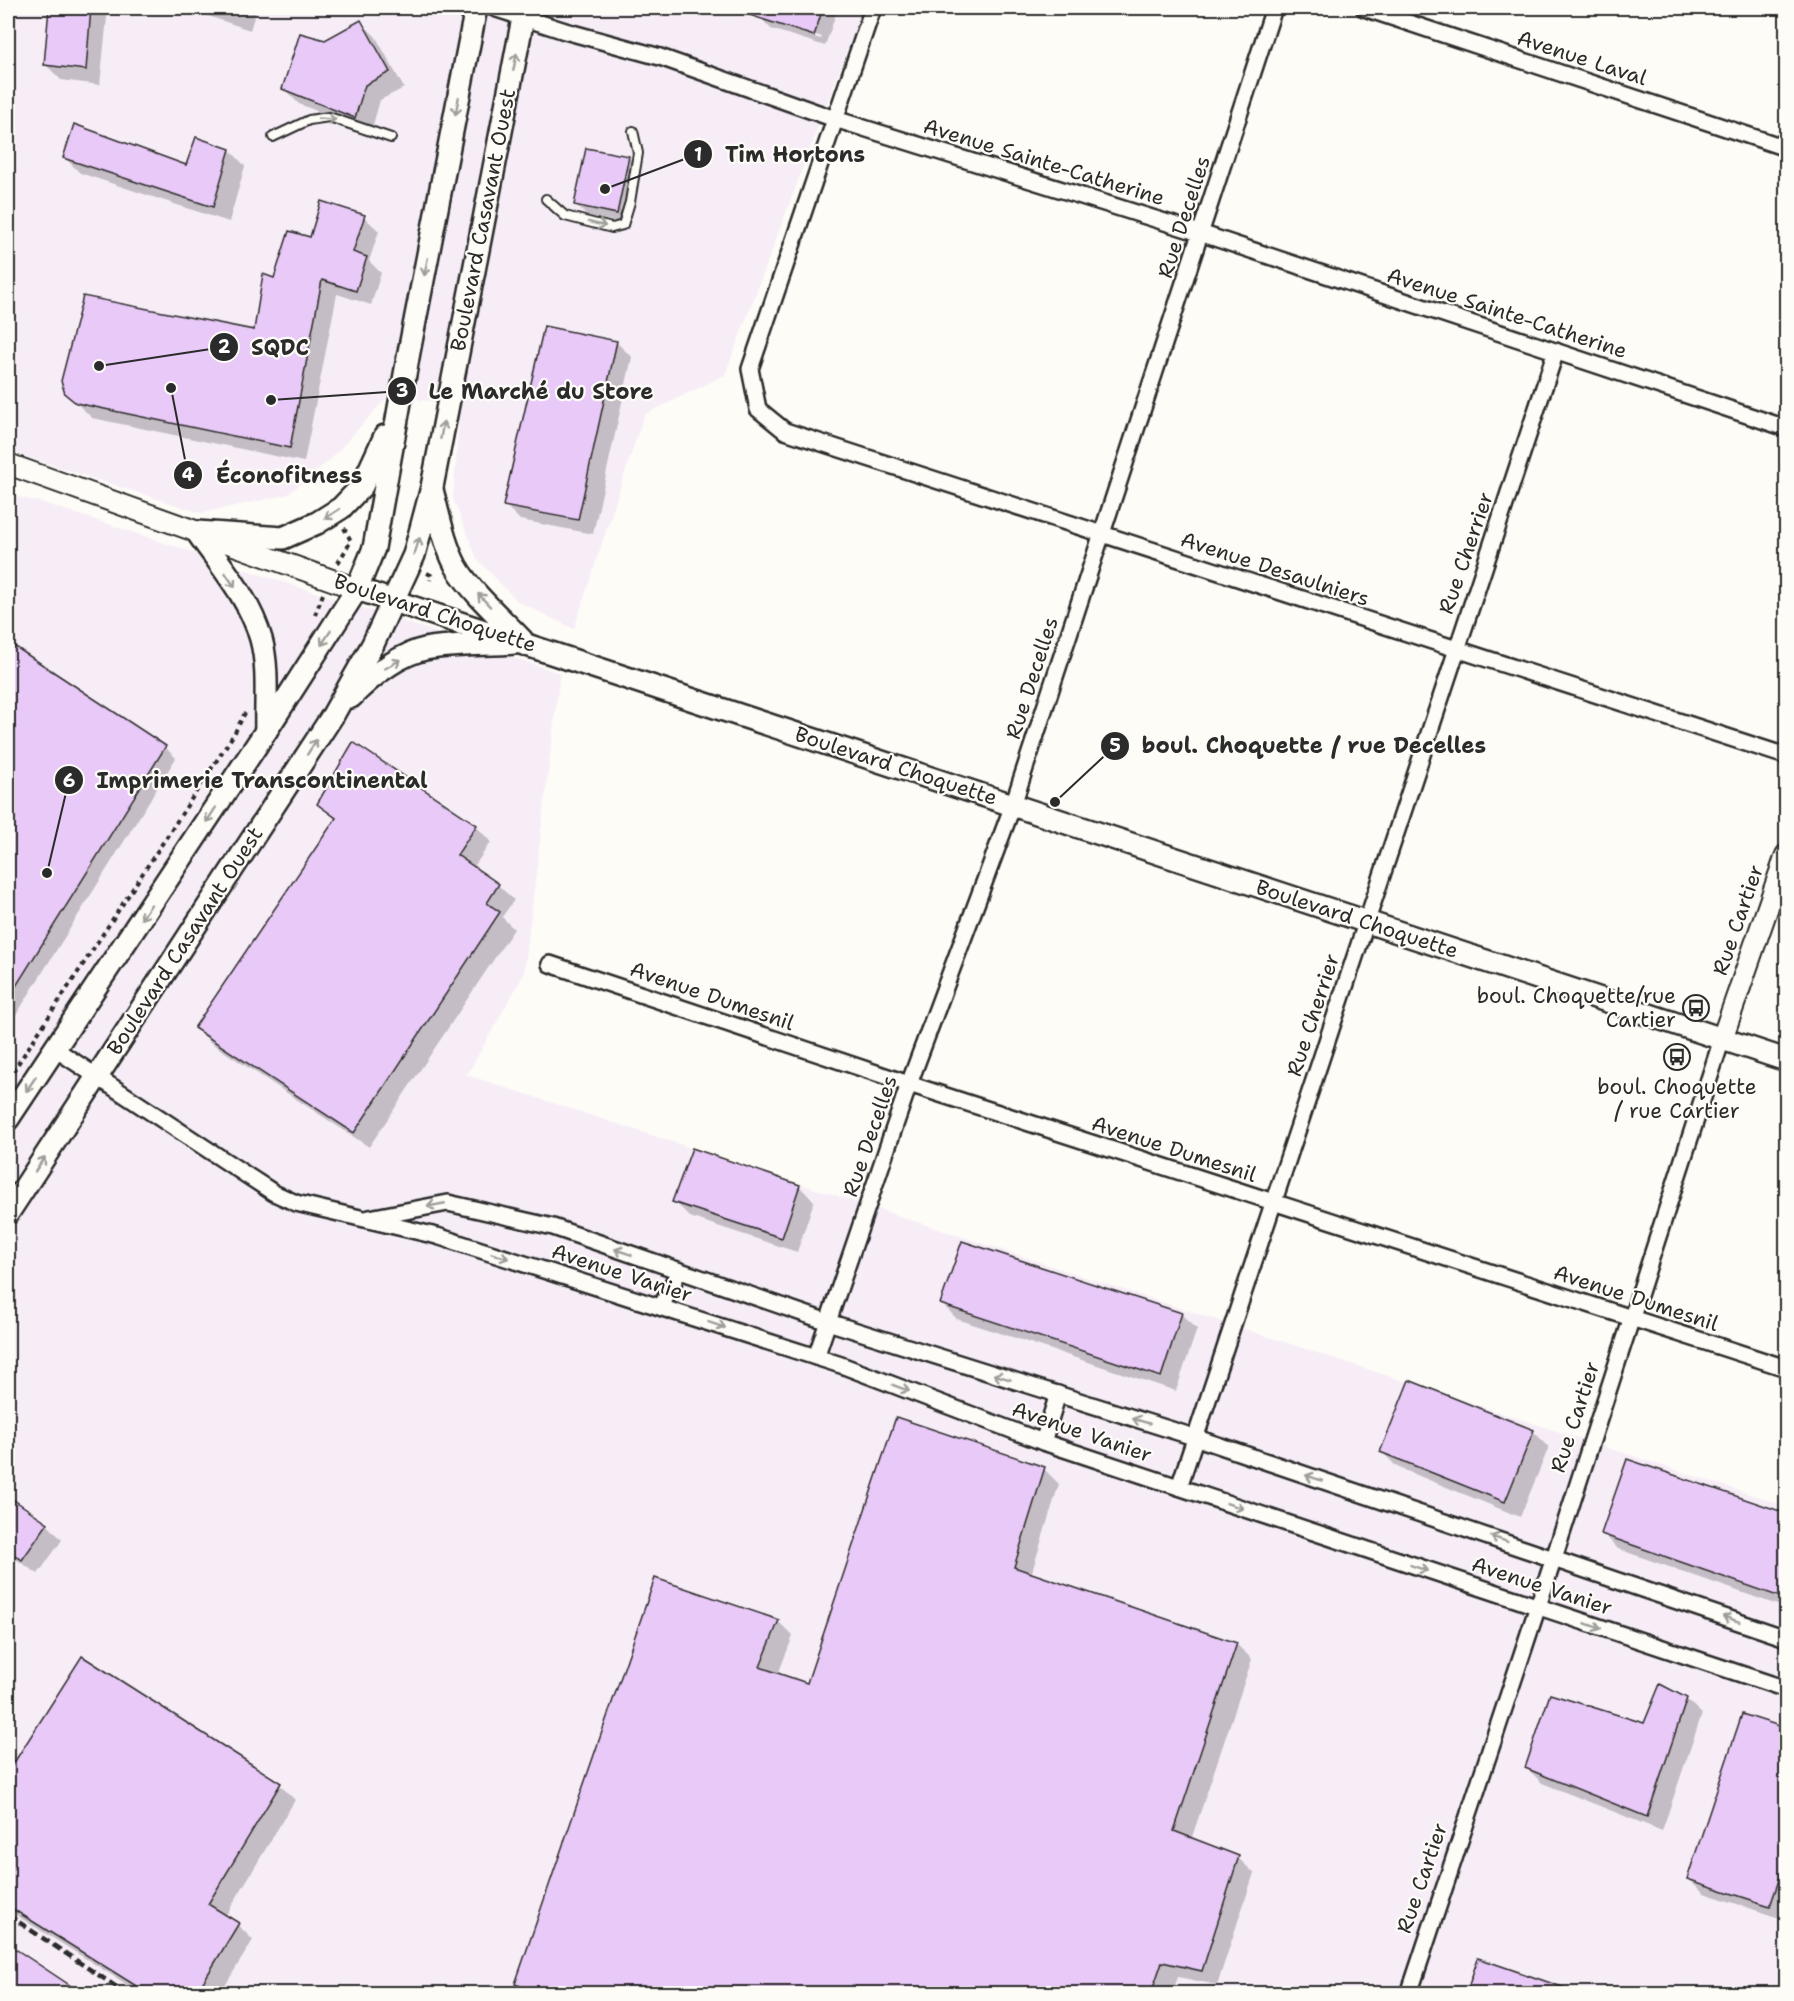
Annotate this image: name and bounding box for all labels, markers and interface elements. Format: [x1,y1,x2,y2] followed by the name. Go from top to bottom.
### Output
[1514,24,1651,92] street label: Avenue Laval
[510,52,521,72] one-way arrow
[444,86,522,354] street label: Boulevard Casavant Ouest
[451,96,462,116] one-way arrow
[920,112,1168,212] street label: Avenue Sainte-Catherine
[317,113,336,124] one-way arrow
[683,134,877,174] callout: Tim Hortons
[725,140,865,169] text: Tim Hortons
[694,143,702,167] text: 1
[1151,152,1217,282] street label: Rue Decelles
[587,219,606,231] one-way arrow
[420,257,431,276] one-way arrow
[1383,261,1631,365] street label: Avenue Sainte-Catherine
[209,327,321,367] callout: SQDC
[251,333,309,362] text: SQDC
[218,335,231,359] text: 2
[387,371,666,411] callout: Le Marché du Store
[428,377,654,406] text: Le Marché du Store
[396,379,408,403] text: 3
[437,420,448,440] one-way arrow
[173,455,374,495] callout: Éconofitness
[216,459,362,490] text: Éconofitness
[182,463,195,487] text: 4
[1432,488,1500,618] street label: Rue Cherrier
[324,508,341,520] one-way arrow
[1177,525,1373,613] street label: Avenue Desaulniers
[412,537,423,556] one-way arrow
[330,567,540,659] street label: Boulevard Choquette
[224,571,236,588] one-way arrow
[477,593,491,608] one-way arrow
[999,613,1065,743] street label: Rue Decelles
[319,629,331,646] one-way arrow
[384,658,401,670] one-way arrow
[791,720,1001,812] street label: Boulevard Choquette
[1100,726,1498,766] callout: boul. Choquette / rue Decelles
[1142,731,1486,760] text: boul. Choquette / rue Decelles
[1109,734,1121,758] text: 5
[306,739,318,756] one-way arrow
[54,760,439,800] callout: Imprimerie Transcontinental
[96,766,428,795] text: Imprimerie Transcontinental
[63,769,75,793] text: 6
[204,807,217,824] one-way arrow
[101,821,269,1061] street label: Boulevard Casavant Ouest
[1706,861,1770,979] street label: Rue Cartier
[1252,873,1462,965] street label: Boulevard Choquette
[140,903,152,920] one-way arrow
[1280,950,1346,1080] street label: Rue Cherrier
[626,955,798,1037] street label: Avenue Dumesnil
[1477,982,1676,1034] place label: boul. Choquette/rue Cartier
[1681,993,1711,1023] bus stop icon: boul. Choquette/rue Cartier
[1662,1042,1692,1072] bus stop icon: boul. Choquette / rue Cartier
[836,1072,904,1200] street label: Rue Decelles
[1597,1073,1757,1125] place label: boul. Choquette / rue Cartier
[25,1075,37,1092] one-way arrow
[1088,1109,1261,1189] street label: Avenue Dumesnil
[34,1156,46,1173] one-way arrow
[426,1200,446,1211] one-way arrow
[548,1237,696,1309] street label: Avenue Vanier
[615,1245,633,1256] one-way arrow
[490,1251,509,1262] one-way arrow
[1550,1258,1723,1338] street label: Avenue Dumesnil
[707,1320,726,1331] one-way arrow
[1544,1358,1606,1476] street label: Rue Cartier
[993,1371,1012,1382] one-way arrow
[891,1383,910,1394] one-way arrow
[1008,1395,1156,1469] street label: Avenue Vanier
[1132,1414,1151,1425] one-way arrow
[1305,1471,1324,1482] one-way arrow
[1225,1501,1244,1512] one-way arrow
[1490,1533,1509,1544] one-way arrow
[1468,1550,1616,1622] street label: Avenue Vanier
[1410,1563,1428,1574] one-way arrow
[1722,1612,1741,1623] one-way arrow
[1583,1621,1602,1632] one-way arrow
[1390,1819,1454,1937] street label: Rue Cartier

